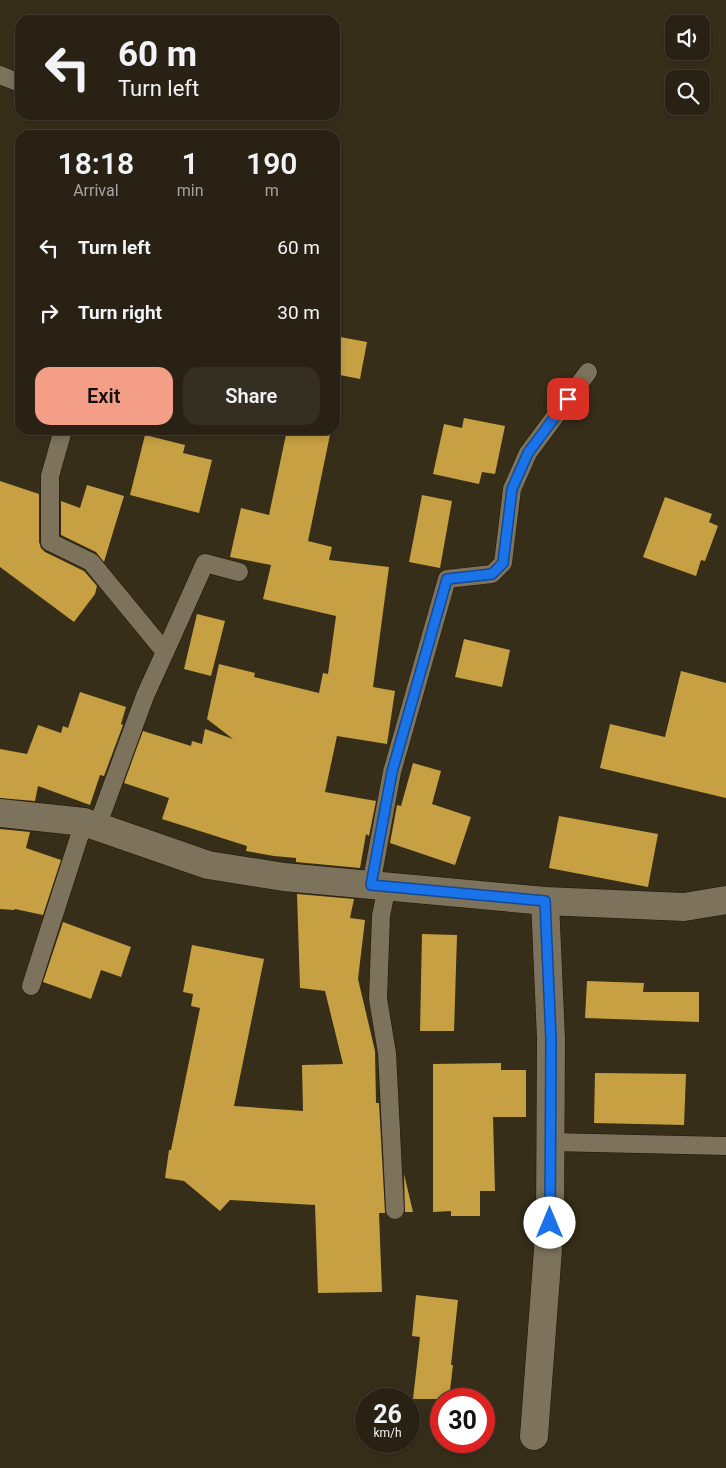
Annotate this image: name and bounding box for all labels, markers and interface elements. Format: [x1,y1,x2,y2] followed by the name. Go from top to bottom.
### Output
[665,15,710,115] map controls
[665,15,710,60] button: sound
[118,34,197,75] text: 60 m
[35,35,100,100] icon: left
[665,70,710,115] button: search
[118,76,199,101] text: Turn left
[58,146,134,181] text: 18:18
[182,146,199,181] text: 1
[246,146,297,181] text: 190
[73,181,119,200] text: Arrival
[177,181,204,200] text: min
[265,181,279,200] text: m
[35,234,63,262] icon: left
[78,236,151,259] text: Turn left
[277,236,320,259] text: 60 m
[35,299,63,327] icon: right
[78,301,162,324] text: Turn right
[277,301,320,324] text: 30 m
[35,367,173,425] button: Exit
[183,367,320,425] button: Share
[547,378,589,420] pin
[554,385,582,413] icon: arrive
[523,1196,575,1248] position arrow
[430,1388,495,1453] speed limit sign: 30
[373,1400,402,1429] text: 26
[373,1426,402,1440] text: km/h

